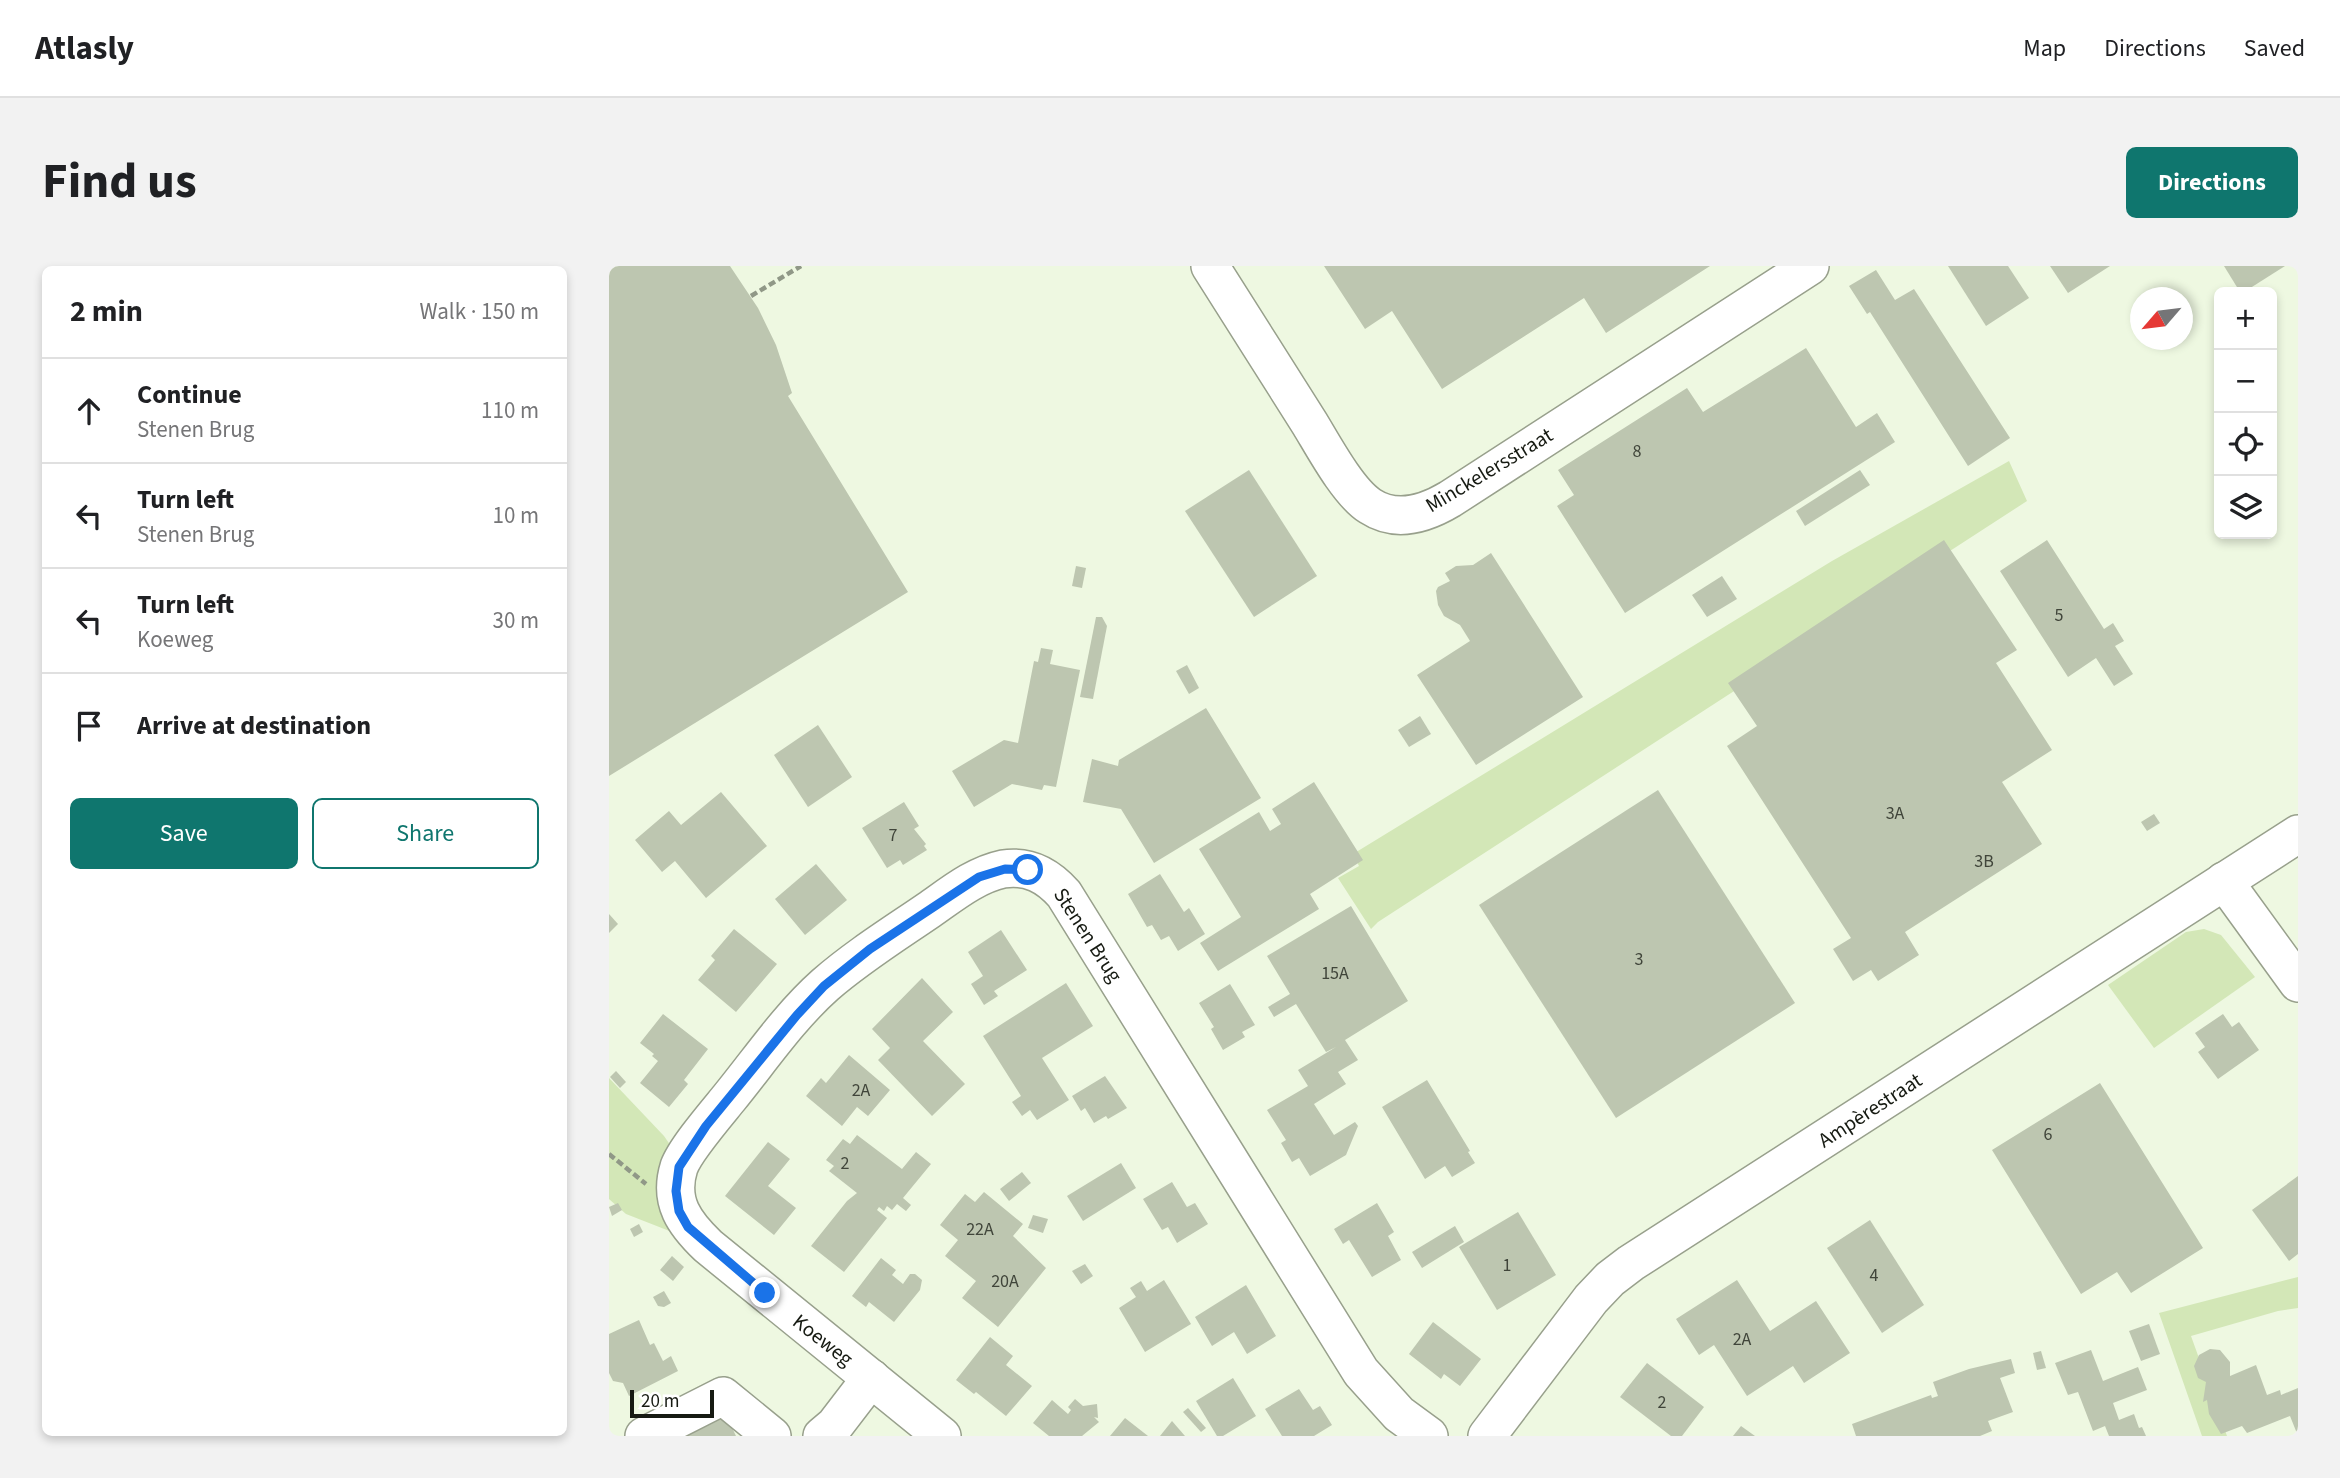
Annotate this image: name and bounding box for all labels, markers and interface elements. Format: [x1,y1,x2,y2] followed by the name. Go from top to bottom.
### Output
[35,25,134,72] text: Atlasly
[2023,31,2066,66] text: Map
[2104,31,2206,66] text: Directions
[2244,31,2305,66] text: Saved
[42,147,197,217] text: Find us
[2126,147,2298,218] button: Directions
[2130,287,2193,350] north arrow
[2214,287,2277,539] map controls
[2214,287,2277,350] button: +
[70,290,143,333] text: 2 min
[420,295,539,328] text: Walk · 150 m
[2214,350,2277,413] button: −
[137,376,242,413] text: Continue
[70,392,108,430] icon: ahead
[481,394,539,427] text: 110 m
[137,413,254,446] text: Stenen Brug
[2214,413,2277,476] button: locate
[1420,420,1558,520] street label: Minckelersstraat
[1633,439,1642,464] house number: 8
[2214,476,2277,539] button: layers
[137,481,234,518] text: Turn left
[70,497,108,535] icon: left
[492,499,539,532] text: 10 m
[137,518,254,551] text: Stenen Brug
[137,586,234,623] text: Turn left
[70,602,108,640] icon: left
[2055,603,2064,628] house number: 5
[492,604,539,637] text: 30 m
[137,623,213,656] text: Koeweg
[70,707,108,745] icon: arrive
[137,707,371,744] text: Arrive at destination
[70,798,298,869] button: Save
[312,798,539,869] button: Share
[1886,801,1905,826] house number: 3A
[889,823,898,848] house number: 7
[1974,849,1994,874] house number: 3B
[1012,854,1043,885] route start
[1046,882,1130,988] street label: Stenen Brug
[1635,947,1644,972] house number: 3
[1321,961,1349,986] house number: 15A
[1812,1065,1928,1155] street label: Ampèrestraat
[852,1078,871,1103] house number: 2A
[2044,1122,2053,1147] house number: 6
[841,1151,850,1176] house number: 2
[966,1217,994,1242] house number: 22A
[1503,1253,1511,1278] house number: 1
[1870,1263,1879,1288] house number: 4
[991,1269,1019,1294] house number: 20A
[749,1277,780,1308] route end
[786,1307,860,1374] street label: Koeweg
[1733,1327,1752,1352] house number: 2A
[630,1387,714,1419] scale bar
[641,1388,679,1415] text: 20 m
[1658,1390,1667,1415] house number: 2

